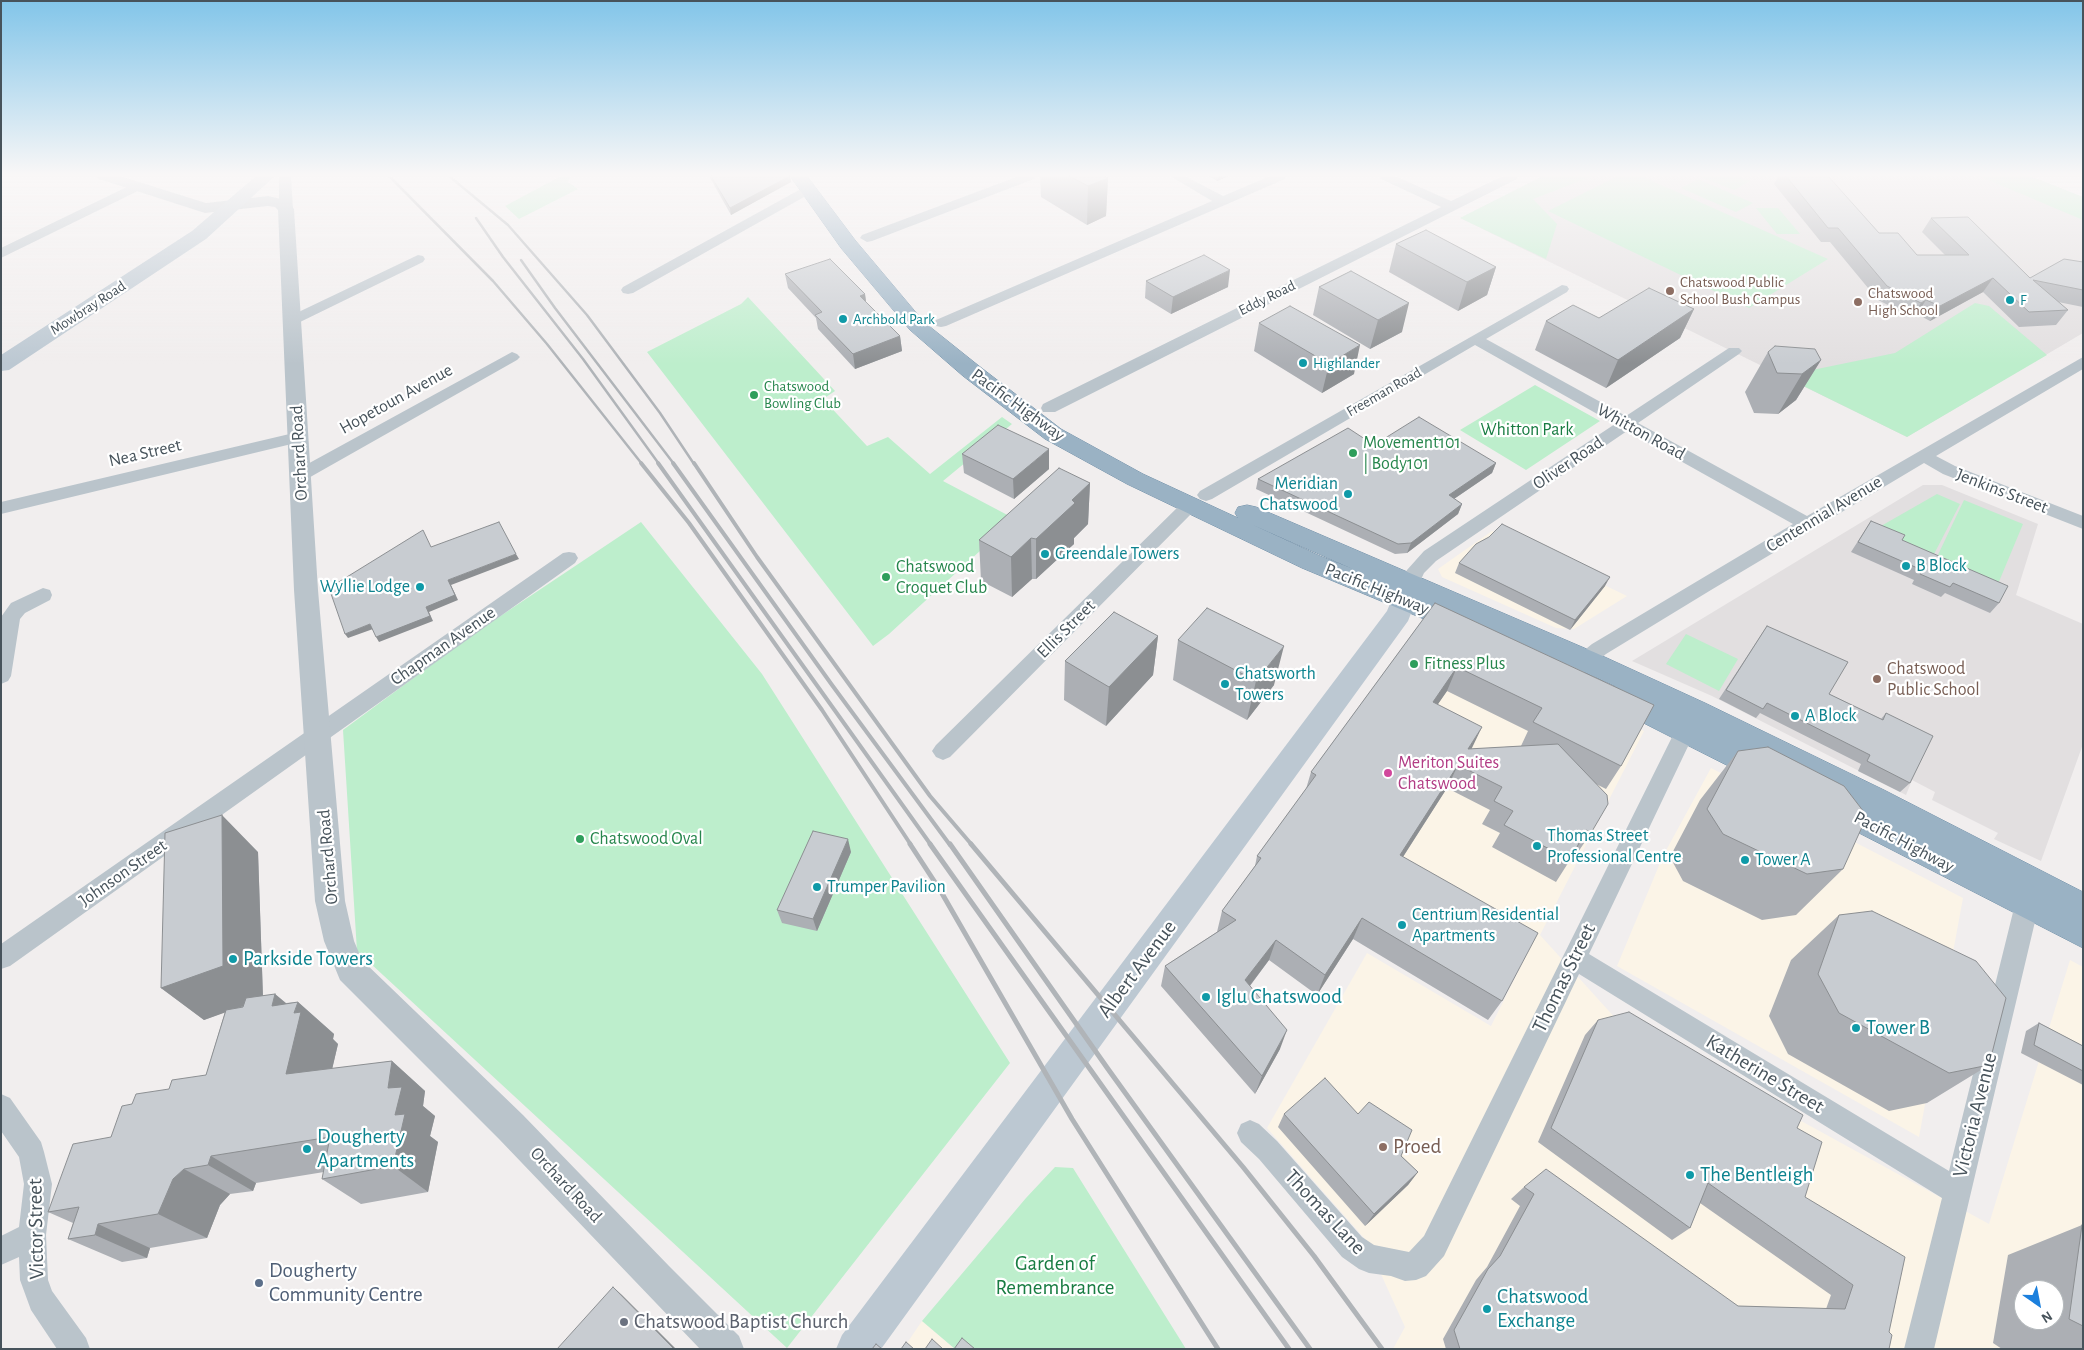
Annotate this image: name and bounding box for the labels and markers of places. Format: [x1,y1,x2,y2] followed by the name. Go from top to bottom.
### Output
[1680,273,1800,308] place label: Chatswood Public School Bush Campus
[1868,284,1938,319] place label: Chatswood High School
[1664,285,1676,297] marker: Chatswood Public School Bush Campus
[2020,291,2027,309] place label: F
[2004,294,2016,306] marker: F
[1852,296,1864,308] marker: Chatswood High School
[853,310,935,328] place label: Archbold Park
[837,313,849,325] marker: Archbold Park
[1313,354,1380,372] place label: Highlander
[1297,357,1309,369] marker: Highlander
[764,377,841,412] place label: Chatswood Bowling Club
[748,389,760,401] marker: Chatswood Bowling Club
[1363,432,1461,474] place label: Movement101 | Body101
[1347,447,1359,459] marker: Movement101 | Body101
[1260,473,1338,516] place label: Meridian Chatswood
[1342,488,1354,500] marker: Meridian Chatswood
[1055,543,1179,565] place label: Greendale Towers
[1039,548,1051,560] marker: Greendale Towers
[1916,555,1967,577] place label: B Block
[896,556,987,598] place label: Chatswood Croquet Club
[1900,560,1912,572] marker: B Block
[880,571,892,583] marker: Chatswood Croquet Club
[320,576,410,598] place label: Wyllie Lodge
[414,581,426,593] marker: Wyllie Lodge
[1424,653,1505,675] place label: Fitness Plus
[1408,658,1420,670] marker: Fitness Plus
[1887,658,1980,701] place label: Chatswood Public School
[1235,663,1316,706] place label: Chatsworth Towers
[1871,673,1883,685] marker: Chatswood Public School
[1219,678,1231,690] marker: Chatsworth Towers
[1805,705,1856,727] place label: A Block
[1789,710,1801,722] marker: A Block
[1398,752,1499,794] place label: Meriton Suites Chatswood
[1382,767,1394,779] marker: Meriton Suites Chatswood
[1547,825,1682,868] place label: Thomas Street Professional Centre
[590,828,703,850] place label: Chatswood Oval
[574,833,586,845] marker: Chatswood Oval
[1531,840,1543,852] marker: Thomas Street Professional Centre
[1755,849,1811,871] place label: Tower A
[1739,854,1751,866] marker: Tower A
[827,876,946,898] place label: Trumper Pavilion
[811,881,823,893] marker: Trumper Pavilion
[1412,904,1559,946] place label: Centrium Residential Apartments
[1396,919,1408,931] marker: Centrium Residential Apartments
[243,946,373,972] place label: Parkside Towers
[227,953,239,965] marker: Parkside Towers
[1216,984,1342,1010] place label: Iglu Chatswood
[1200,991,1212,1003] marker: Iglu Chatswood
[1866,1015,1930,1041] place label: Tower B
[1850,1022,1862,1034] marker: Tower B
[317,1124,414,1174] place label: Dougherty Apartments
[1393,1134,1441,1160] place label: Proed
[1377,1141,1389,1153] marker: Proed
[301,1143,313,1155] marker: Dougherty Apartments
[1700,1162,1814,1188] place label: The Bentleigh
[1684,1169,1696,1181] marker: The Bentleigh
[269,1258,423,1308] place label: Dougherty Community Centre
[253,1277,265,1289] marker: Dougherty Community Centre
[1497,1284,1588,1334] place label: Chatswood Exchange
[1481,1303,1493,1315] marker: Chatswood Exchange
[634,1309,848,1335] place label: Chatswood Baptist Church
[618,1316,630,1328] marker: Chatswood Baptist Church

